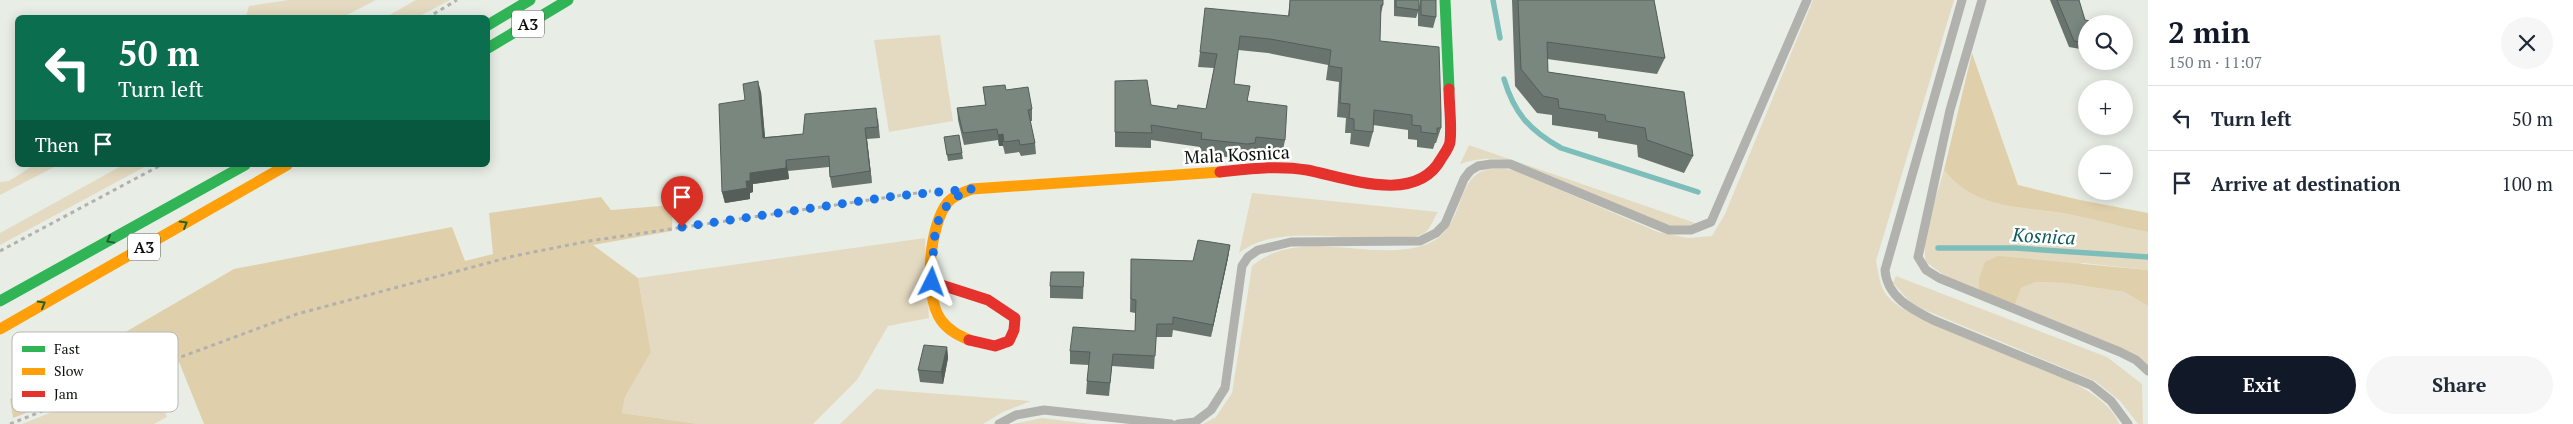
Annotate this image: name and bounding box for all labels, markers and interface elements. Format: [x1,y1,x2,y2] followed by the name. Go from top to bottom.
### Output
[512,10,544,38] road number: A3
[2168,12,2250,52] text: 2 min
[2078,15,2133,200] map controls
[2078,15,2133,70] button: search
[2501,17,2553,69] button: close
[118,30,199,76] text: 50 m
[35,35,100,100] icon: left
[2168,51,2262,73] text: 150 m · 11:07
[118,74,204,103] text: Turn left
[2078,80,2133,135] button: +
[2168,104,2196,132] icon: left
[2211,106,2292,131] text: Turn left
[2512,106,2553,131] text: 50 m
[89,130,117,158] icon: arrive
[35,132,79,157] text: Then
[1184,139,1290,169] street label: Mala Kosnica
[2078,145,2133,200] button: −
[2168,169,2196,197] icon: arrive
[2211,171,2400,196] text: Arrive at destination
[2502,171,2553,196] text: 100 m
[661,176,703,227] pin
[668,183,696,211] icon: arrive
[178,220,187,230] one-way arrow
[2011,221,2076,250] water label: Kosnica
[106,233,115,243] one-way arrow
[128,233,160,260] road number: A3
[905,255,957,307] position arrow
[37,301,46,311] one-way arrow
[12,332,178,412] legend
[54,339,81,358] text: Fast
[2168,356,2356,414] button: Exit
[2366,356,2553,414] button: Share
[54,361,84,380] text: Slow
[54,384,78,403] text: Jam

